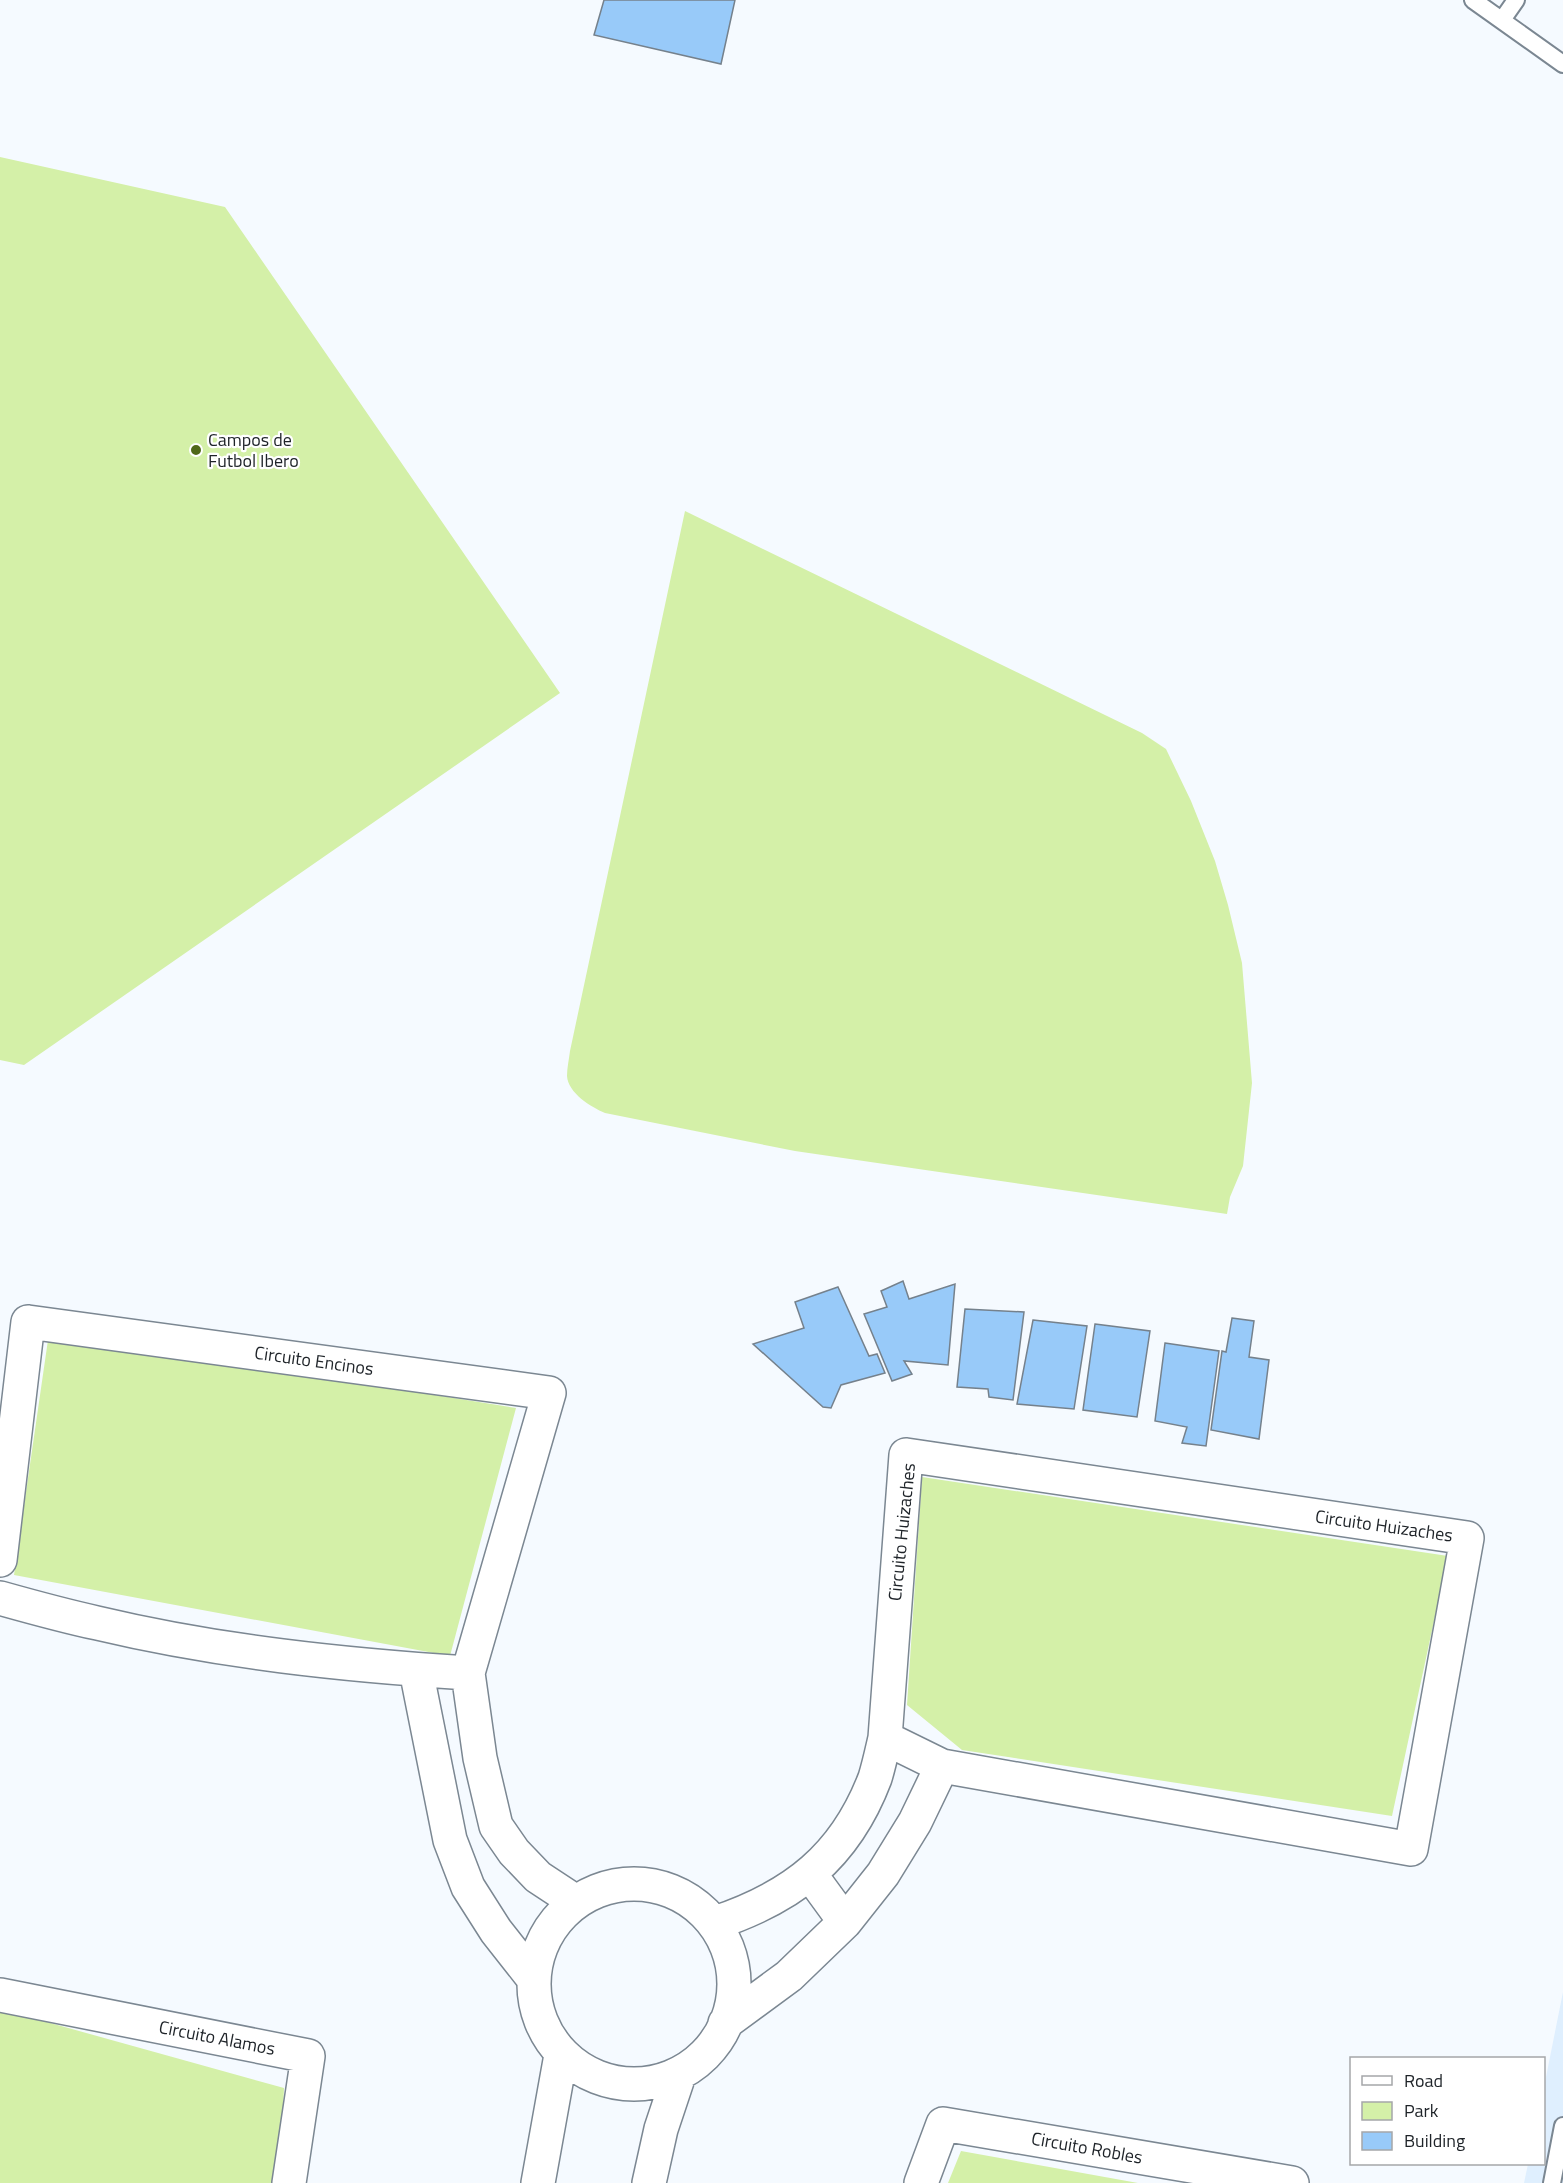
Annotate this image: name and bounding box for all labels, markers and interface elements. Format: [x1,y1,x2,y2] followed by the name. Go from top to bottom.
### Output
[208,426,299,474] place label: Campos de Futbol Ibero
[189,443,203,457] marker: Campos de Futbol Ibero
[253,1339,375,1382] street label: Circuito Encinos
[881,1462,922,1602] street label: Circuito Huizaches
[1313,1502,1455,1549] street label: Circuito Huizaches
[157,2013,277,2062] street label: Circuito Alamos
[1350,2057,1545,2165] legend
[1404,2067,1443,2094] text: Road
[1404,2097,1439,2124] text: Park
[1029,2124,1145,2171] street label: Circuito Robles
[1404,2127,1465,2154] text: Building

